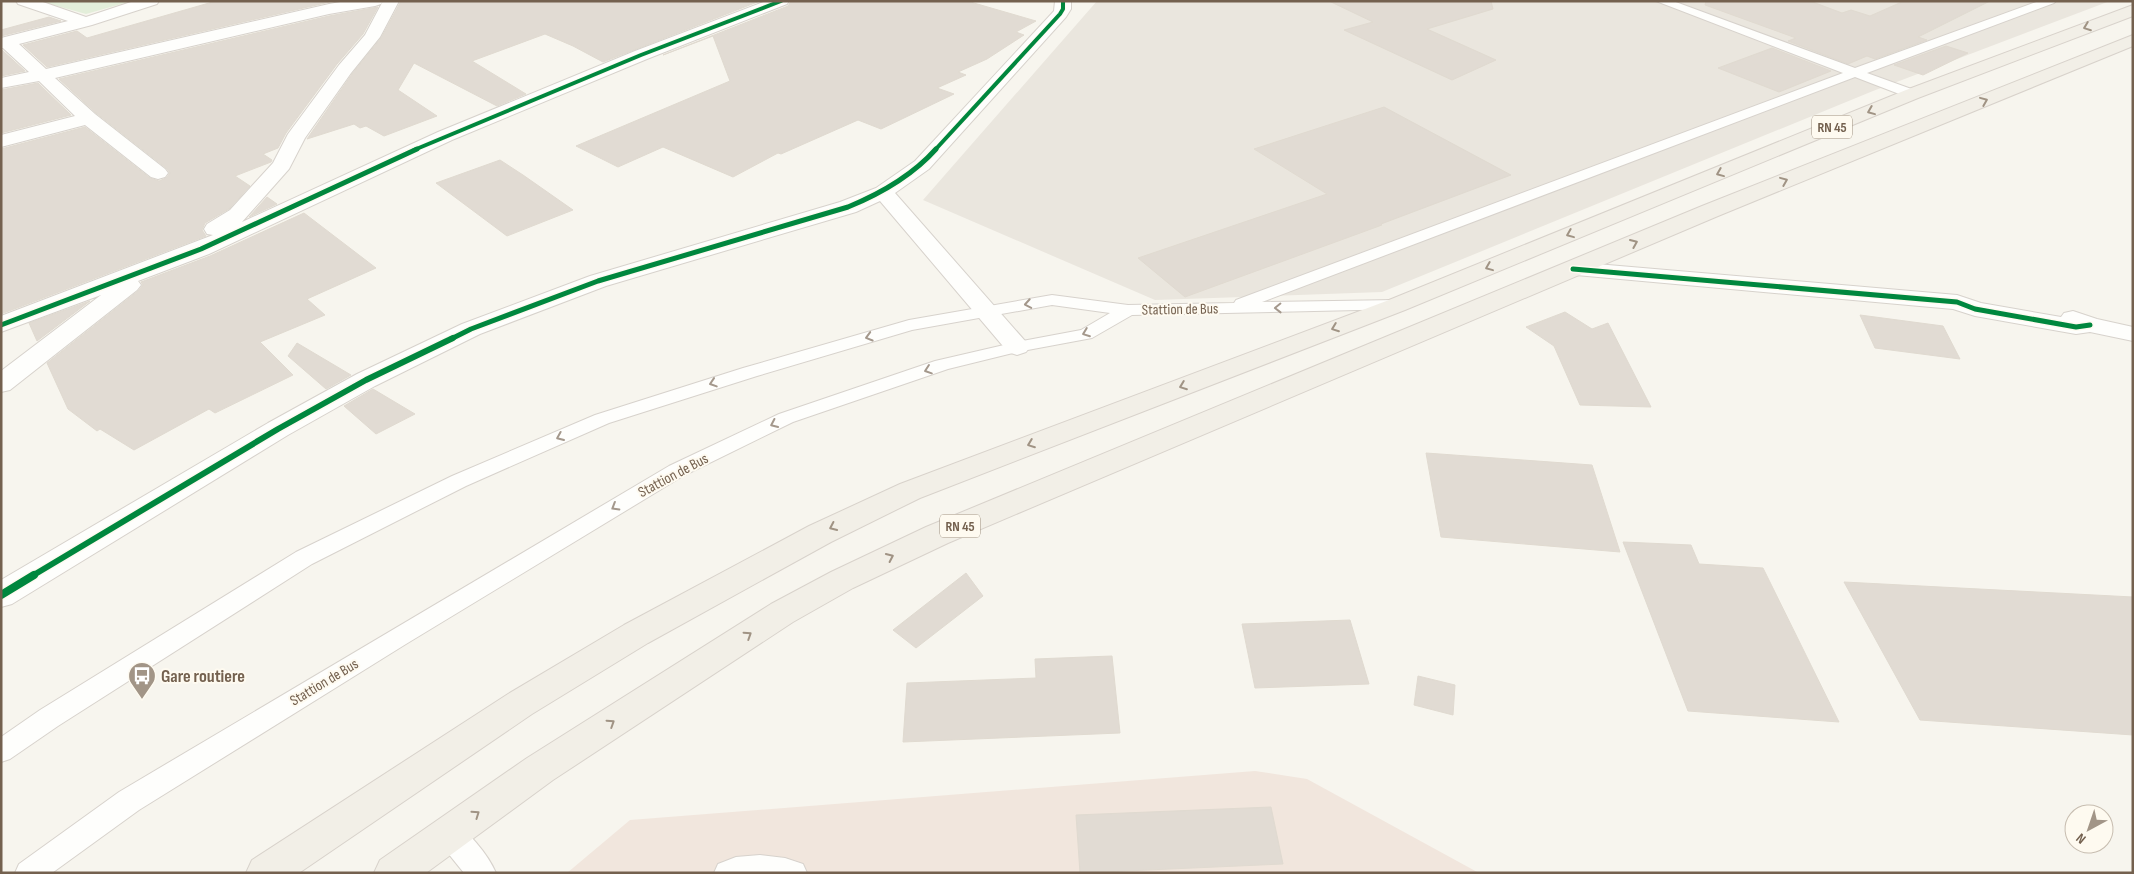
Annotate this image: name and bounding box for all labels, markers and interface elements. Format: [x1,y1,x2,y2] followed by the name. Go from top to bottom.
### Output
[2083,21,2092,31] one-way arrow
[1979,96,1987,106] one-way arrow
[1867,106,1875,116] one-way arrow
[1812,115,1852,138] road number: RN 45
[1716,166,1725,177] one-way arrow
[1779,177,1788,187] one-way arrow
[1566,228,1575,239] one-way arrow
[1629,238,1638,249] one-way arrow
[1485,261,1494,271] one-way arrow
[1024,299,1032,309] one-way arrow
[1142,299,1218,320] street label: Stattion de Bus
[1274,302,1282,313] one-way arrow
[1331,322,1340,332] one-way arrow
[1082,327,1090,337] one-way arrow
[865,332,874,342] one-way arrow
[924,365,933,375] one-way arrow
[710,378,718,388] one-way arrow
[1179,380,1188,390] one-way arrow
[771,418,780,428] one-way arrow
[556,430,565,441] one-way arrow
[1028,439,1036,449] one-way arrow
[635,449,712,502] street label: Stattion de Bus
[612,501,621,511] one-way arrow
[940,514,980,538] road number: RN 45
[829,521,838,532] one-way arrow
[885,553,894,564] one-way arrow
[742,632,751,641] one-way arrow
[287,655,362,710] street label: Stattion de Bus
[127,661,157,700] bus stop icon: Gare routiere
[161,666,245,687] place label: Gare routiere
[605,720,615,729] one-way arrow
[2064,804,2114,854] north arrow
[470,811,480,820] one-way arrow
[2073,830,2089,847] text: N

